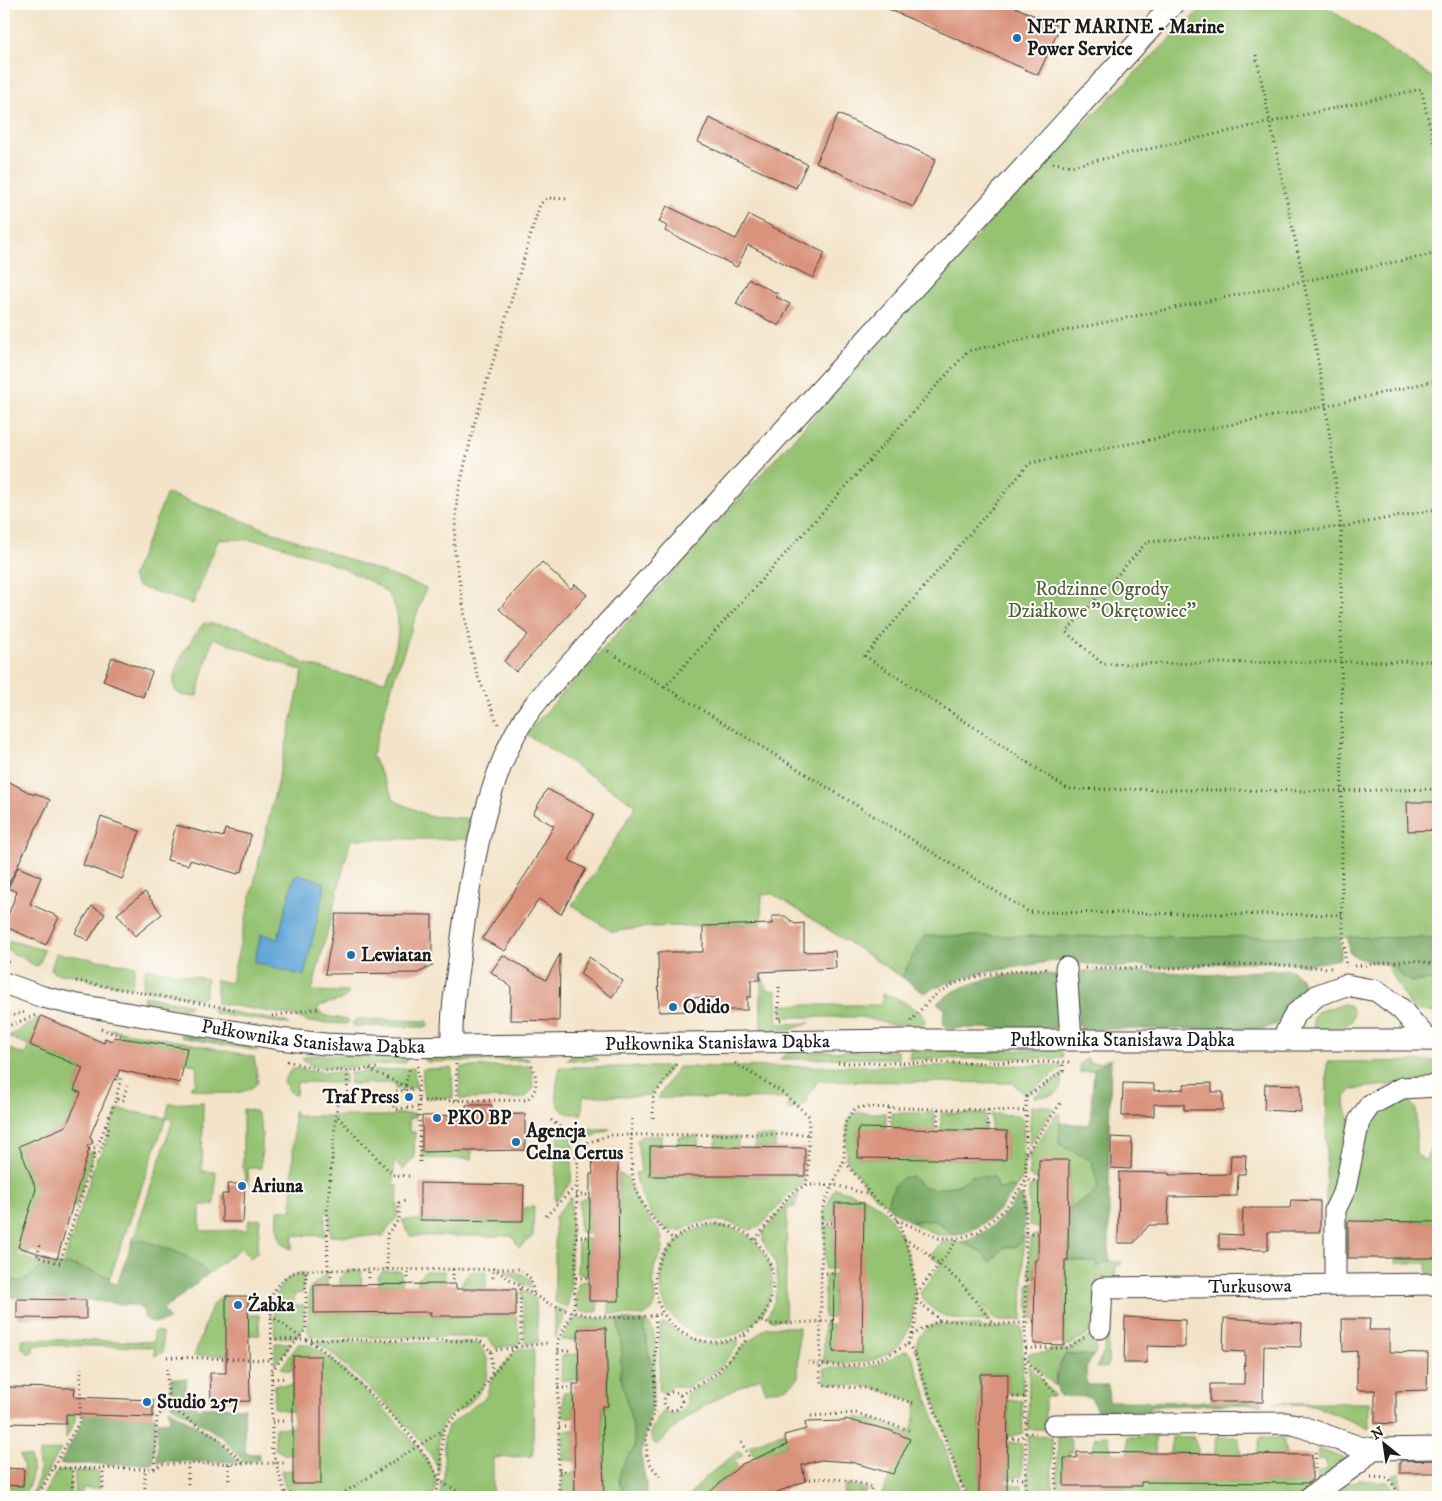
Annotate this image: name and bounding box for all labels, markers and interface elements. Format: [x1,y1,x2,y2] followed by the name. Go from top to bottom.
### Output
[1027,16,1225,61] place label: NET MARINE - Marine Power Service
[1011,32,1023,44] marker: NET MARINE - Marine Power Service
[1008,578,1196,623] park label: Rodzinne Ogrody Działkowe "Okrętowiec"
[361,944,433,967] place label: Lewiatan
[345,949,357,961] marker: Lewiatan
[683,996,730,1019] place label: Odido
[667,1001,679,1013] marker: Odido
[200,1014,425,1059] street label: Pułkownika Stanisława Dąbka
[1010,1029,1235,1052] street label: Pułkownika Stanisława Dąbka
[605,1030,830,1056] street label: Pułkownika Stanisława Dąbka
[322,1086,400,1109] place label: Traf Press
[403,1091,415,1103] marker: Traf Press
[447,1107,511,1130] place label: PKO BP
[431,1112,443,1124] marker: PKO BP
[525,1120,624,1165] place label: Agencja Celna Certus
[510,1136,522,1148] marker: Agencja Celna Certus
[251,1175,304,1198] place label: Ariuna
[236,1180,248,1192] marker: Ariuna
[1208,1274,1292,1298] street label: Turkusowa
[248,1292,296,1317] place label: Żabka
[232,1299,244,1311] marker: Żabka
[157,1391,239,1414] place label: Studio 257
[141,1396,153,1408] marker: Studio 257
[1360,1418,1410,1468] north arrow
[1369,1423,1388,1444] text: N

